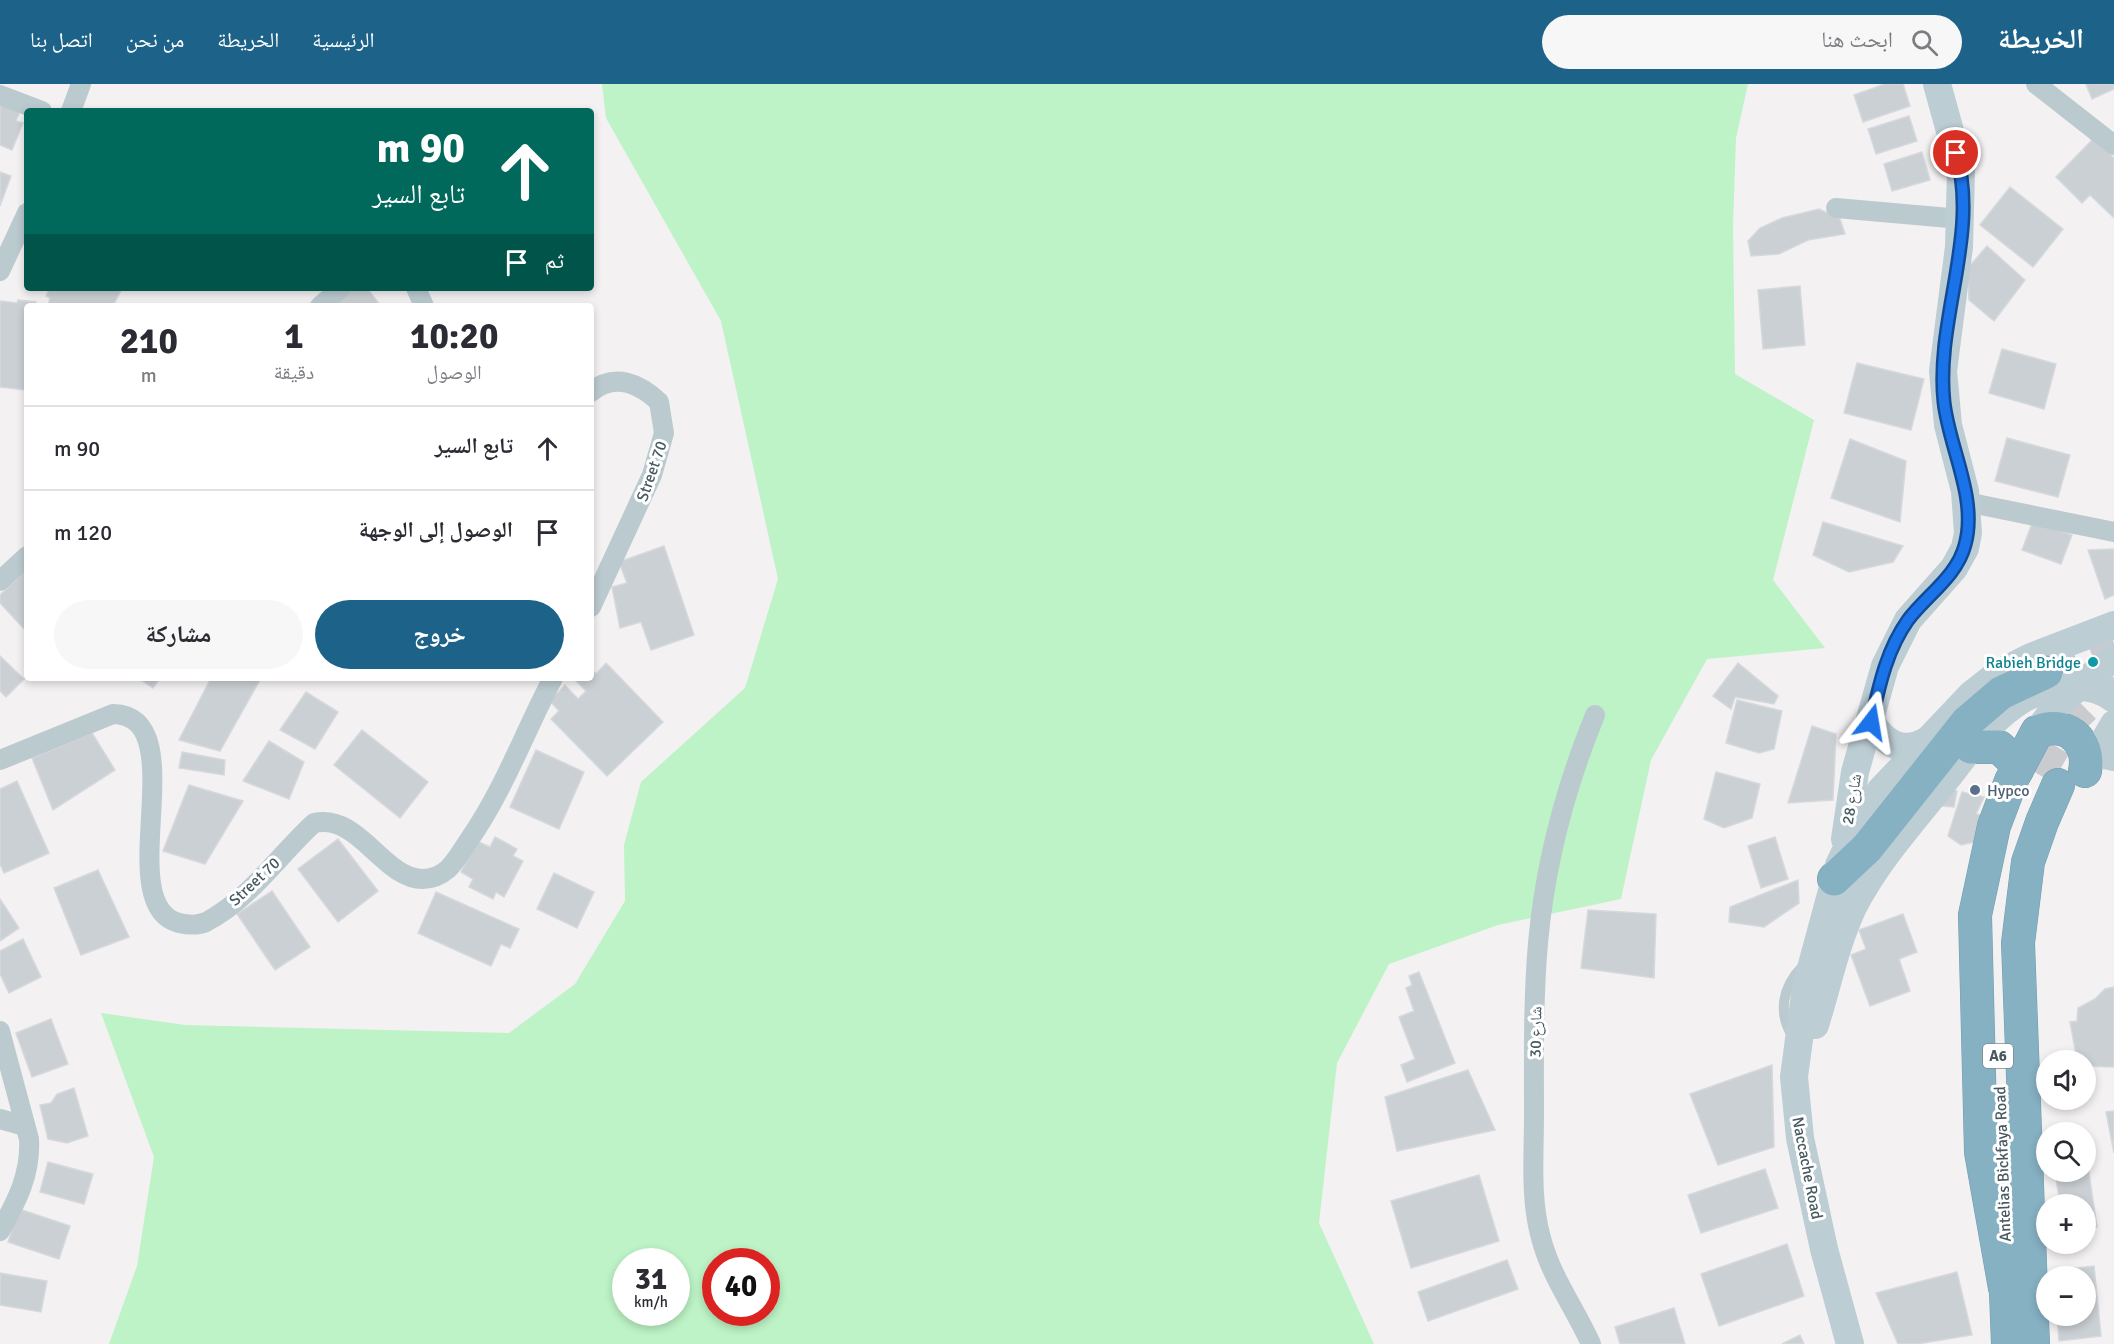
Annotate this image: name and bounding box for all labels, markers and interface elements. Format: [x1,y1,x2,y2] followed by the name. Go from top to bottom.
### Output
[1542,15,1962,69] search box
[1998,22,2084,56] text: الخريطة
[1821,26,1893,53] text: ابحث هنا
[1908,26,1941,59] icon: search
[30,27,93,53] text: اتصل بنا
[126,27,184,53] text: من نحن
[217,27,279,53] text: الخريطة
[312,27,374,53] text: الرئيسية
[376,123,465,174] text: 90 m
[1930,127,1981,178] pin
[486,132,564,210] icon: ahead
[1939,136,1972,169] icon: arrive
[372,178,465,211] text: تابع السير
[500,246,533,279] icon: arrive
[545,247,564,274] text: ثم
[284,314,304,359] text: 1
[410,314,498,359] text: 10:20
[120,319,178,364] text: 210
[274,360,314,385] text: دقيقة
[426,360,482,385] text: الوصول
[141,363,157,388] text: m
[435,432,513,459] text: تابع السير
[531,432,564,465] icon: ahead
[54,435,100,462] text: 90 m
[632,439,672,504] street label: Street 70
[359,516,513,543] text: الوصول إلى الوجهة
[531,516,564,549] icon: arrive
[54,519,112,546] text: 120 m
[54,600,303,669] button: مشاركة
[315,600,564,669] button: خروج
[1986,653,2081,673] place label: Rabieh Bridge
[2086,655,2100,669] marker: Rabieh Bridge
[1839,690,1903,754] position arrow
[1838,772,1866,826] street label: شارع 28
[1987,781,2030,801] place label: Hypco
[1968,783,1982,797] marker: Hypco
[225,853,284,910] street label: Street 70
[1526,1006,1546,1058] street label: شارع 30
[1983,1044,2013,1068] road number: A6
[2036,1050,2096,1326] map controls
[2036,1050,2096,1110] button: sound
[1990,1086,2016,1242] street label: Antelias Bickfaya Road
[1787,1115,1827,1221] street label: Naccache Road
[2036,1122,2096,1182] button: search
[2036,1194,2096,1254] button: +
[702,1248,780,1326] speed limit sign: 40
[635,1261,667,1298] text: 31
[2036,1266,2096,1326] button: −
[634,1293,668,1311] text: km/h

